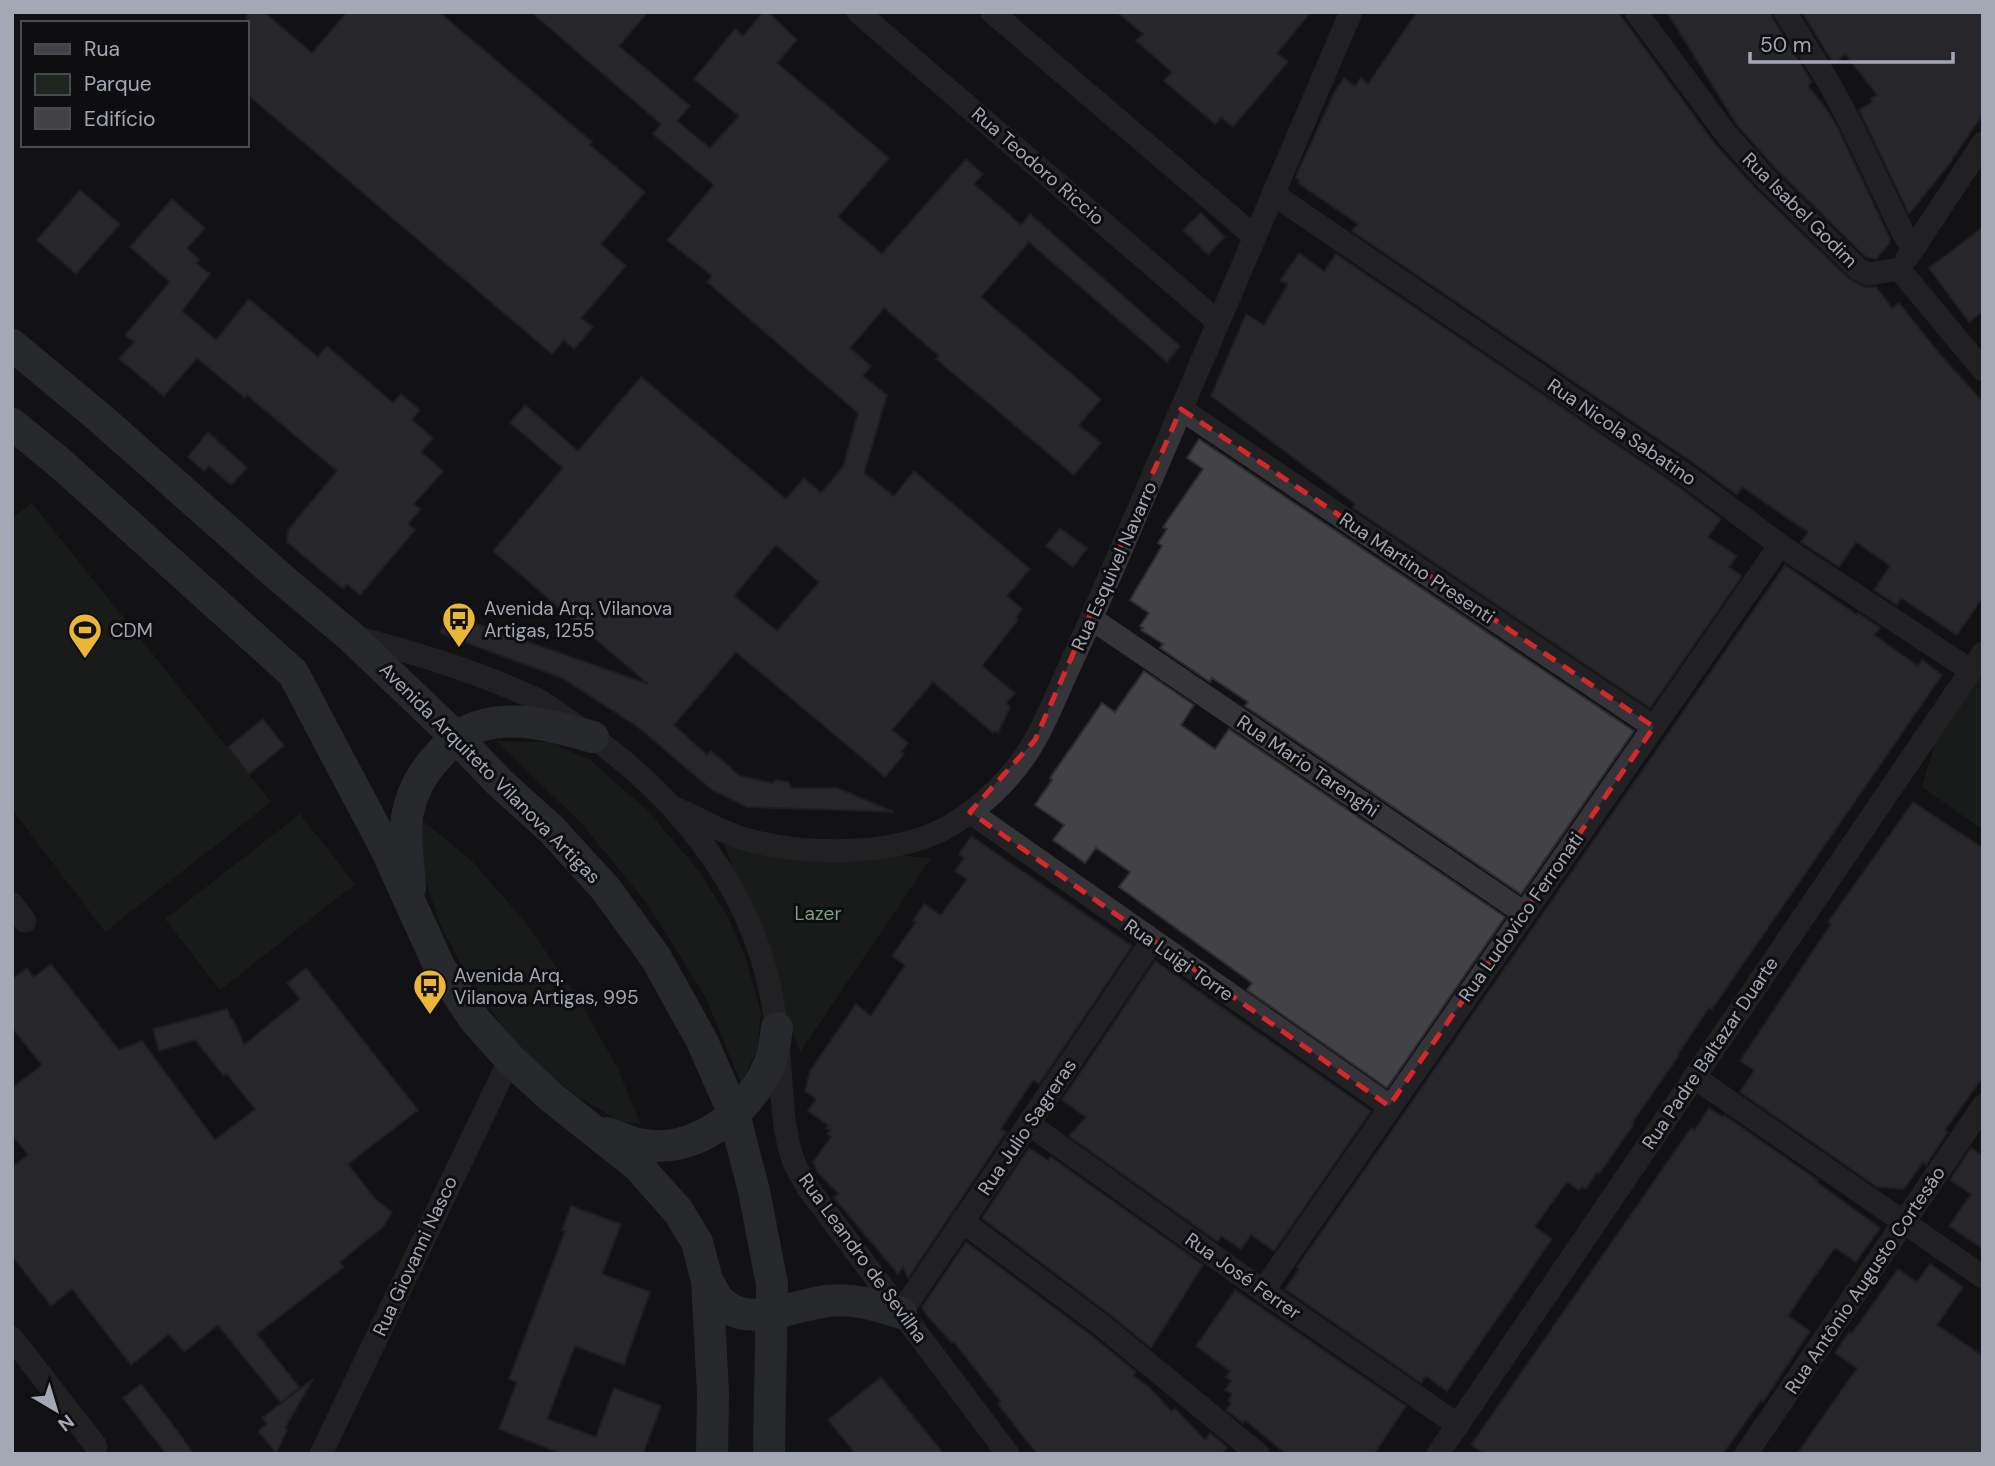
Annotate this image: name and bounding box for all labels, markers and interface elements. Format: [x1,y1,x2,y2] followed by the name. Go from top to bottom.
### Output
[21,21,248,147] legend
[1750,21,1953,65] scale bar
[1760,31,1811,59] text: 50 m
[84,35,120,63] text: Rua
[84,70,152,98] text: Parque
[966,101,1110,231] street label: Rua Teodoro Riccio
[84,105,155,133] text: Edifício
[1737,147,1863,273] street label: Rua Isabel Godim
[1543,373,1701,491] street label: Rua Nicola Sabatino
[1065,477,1163,655] street label: Rua Esquivel Navarro
[1335,507,1499,629] street label: Rua Martino Presenti
[484,596,672,643] place label: Avenida Arq. Vilanova Artigas, 1255
[440,600,478,649] bus stop icon: Avenida Arq. Vilanova Artigas, 1255
[66,611,104,660] sports icon: CDM
[110,618,153,643] place label: CDM
[374,657,606,889] street label: Avenida Arquiteto Vilanova Artigas
[1232,709,1384,823] street label: Rua Mario Tarenghi
[1453,827,1589,1007] street label: Rua Ludovico Ferronati
[795,901,841,926] park label: Lazer
[1119,913,1239,1007] street label: Rua Luigi Torre
[1636,952,1784,1154] street label: Rua Padre Baltazar Duarte
[454,963,639,1010] place label: Avenida Arq. Vilanova Artigas, 995
[411,967,449,1016] bus stop icon: Avenida Arq. Vilanova Artigas, 995
[972,1054,1082,1200] street label: Rua Julio Sagreras
[1779,1161,1951,1399] street label: Rua Antônio Augusto Cortesão
[793,1168,933,1348] street label: Rua Leandro de Sevilha
[367,1172,463,1340] street label: Rua Giovanni Nasco
[1180,1227,1306,1325] street label: Rua José Ferrer
[21,1375,91,1445] north arrow
[53,1409,79,1437] text: N

